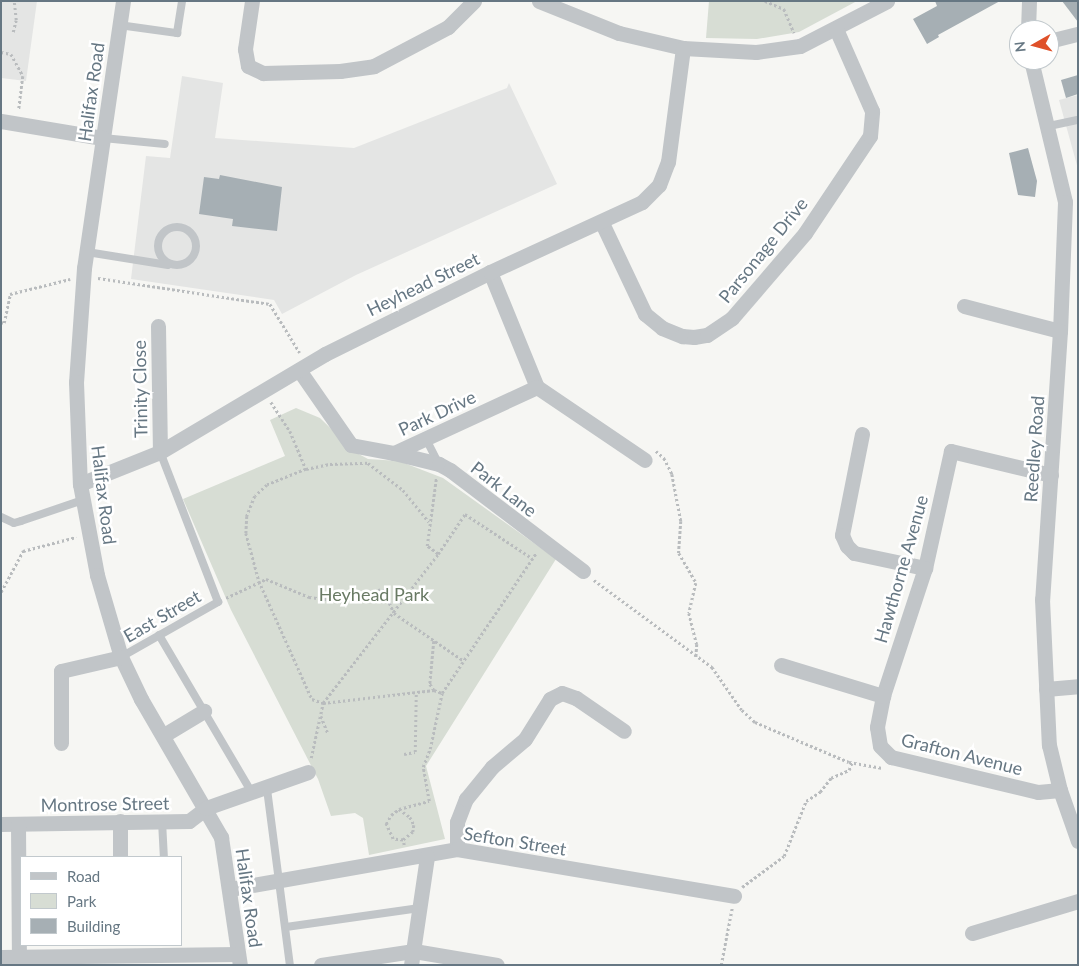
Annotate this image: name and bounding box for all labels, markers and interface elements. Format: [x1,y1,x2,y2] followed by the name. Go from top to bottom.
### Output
[1009,20,1059,70] north arrow
[1011,40,1029,53] text: N
[73,41,109,143] street label: Halifax Road
[714,193,812,307] street label: Parsonage Drive
[363,247,483,321] street label: Heyhead Street
[128,340,152,438] street label: Trinity Close
[395,386,479,440] street label: Park Drive
[1019,395,1049,503] street label: Reedley Road
[87,444,121,546] street label: Halifax Road
[467,457,541,521] street label: Park Lane
[869,492,933,646] street label: Hawthorne Avenue
[319,583,429,605] park label: Heyhead Park
[120,585,204,647] street label: East Street
[899,728,1025,780] street label: Grafton Avenue
[40,792,170,816] street label: Montrose Street
[462,822,568,860] street label: Sefton Street
[231,847,267,949] street label: Halifax Road
[20,856,182,946] legend
[67,867,100,885] text: Road
[67,892,96,910] text: Park
[67,917,120,935] text: Building

